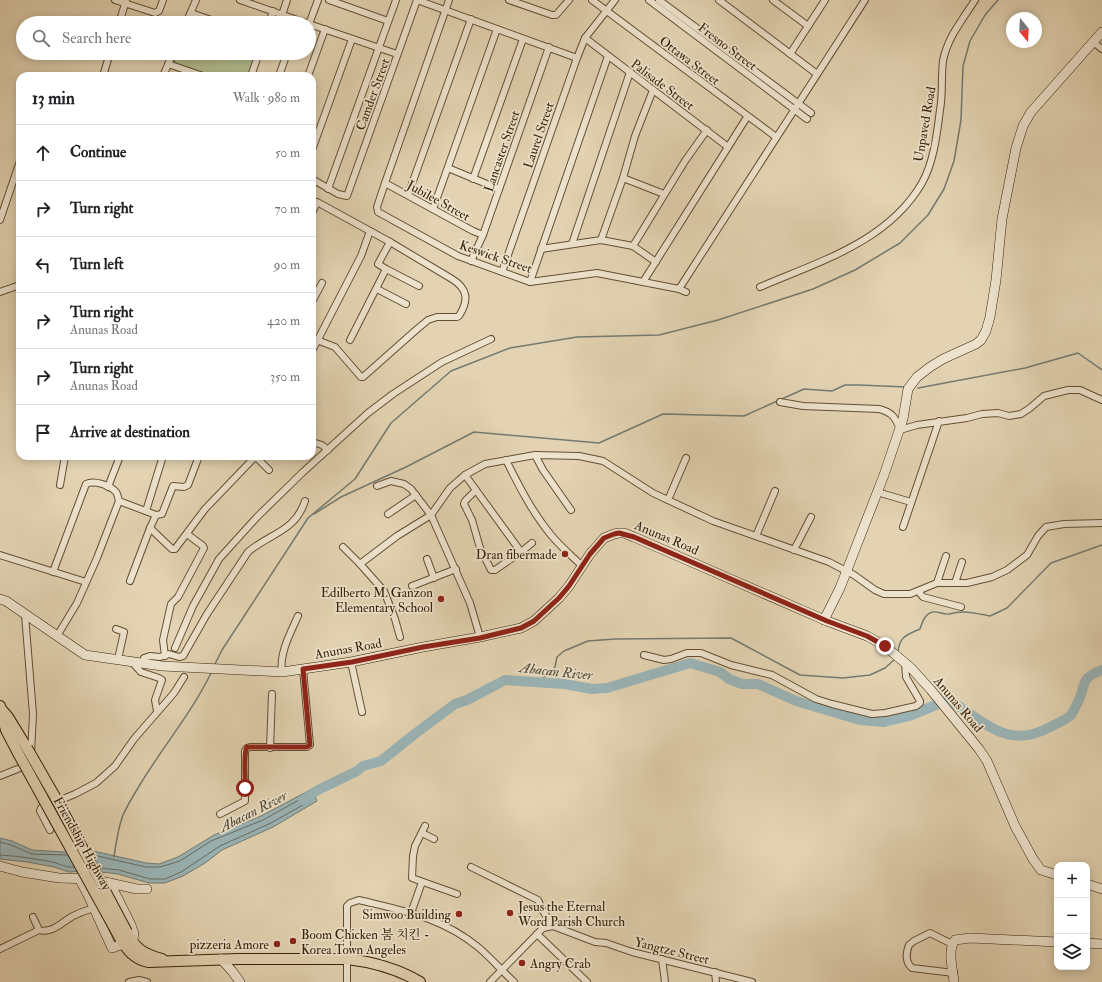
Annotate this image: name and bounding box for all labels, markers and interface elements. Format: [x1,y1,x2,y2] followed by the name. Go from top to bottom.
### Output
[1006,12,1042,48] north arrow
[16,16,316,60] search box
[695,19,760,74] street label: Fresno Street
[30,27,52,49] icon: search
[62,29,131,48] text: Search here
[656,33,723,89] street label: Ottawa Street
[352,56,393,133] street label: Camder Street
[628,56,697,114] street label: Palisade Street
[910,85,941,163] street label: Unpaved Road
[32,88,75,109] text: 13 min
[233,90,300,106] text: Walk · 980 m
[520,100,558,171] street label: Laurel Street
[481,109,523,194] street label: Lancaster Street
[32,142,54,164] icon: ahead
[70,143,126,162] text: Continue
[275,145,300,161] text: 50 m
[403,176,473,225] street label: Jubilee Street
[32,198,54,220] icon: right
[70,199,133,218] text: Turn right
[275,201,300,217] text: 70 m
[457,237,534,277] street label: Keswick Street
[32,254,54,276] icon: left
[70,255,124,274] text: Turn left
[274,257,300,273] text: 90 m
[70,303,133,322] text: Turn right
[32,310,54,332] icon: right
[267,313,300,329] text: 420 m
[70,322,138,338] text: Anunas Road
[70,359,133,378] text: Turn right
[32,366,54,388] icon: right
[270,369,300,385] text: 350 m
[70,378,138,394] text: Anunas Road
[32,422,54,444] icon: arrive
[70,423,190,442] text: Arrive at destination
[631,517,702,559] street label: Anunas Road
[476,547,558,563] place label: Dran fibermade
[560,549,570,559] marker: Dran fibermade
[321,585,434,617] place label: Edilberto M. Ganzon Elementary School
[436,594,446,604] marker: Edilberto M. Ganzon Elementary School
[312,635,384,663] street label: Anunas Road
[876,637,894,655] route end
[516,659,594,684] water label: Abacan River
[930,673,987,736] street label: Anunas Road
[236,779,254,797] route start
[215,787,291,837] water label: Abacan River
[49,794,115,894] street label: Friendship Highway
[1054,862,1090,970] map controls
[1054,862,1090,898] button: +
[1054,898,1090,934] button: −
[517,899,625,930] place label: Jesus the Eternal Word Parish Church
[362,907,452,923] place label: Simwoo Building
[505,908,515,918] marker: Jesus the Eternal Word Parish Church
[454,909,464,919] marker: Simwoo Building
[301,927,429,958] place label: Boom Chicken 붐 치킨 - Korea Town Angeles
[633,934,711,968] street label: Yangtze Street
[1054,934,1090,970] button: layers
[288,936,298,946] marker: Boom Chicken 붐 치킨 - Korea Town Angeles
[189,937,270,954] place label: pizzeria Amore
[272,939,282,949] marker: pizzeria Amore
[529,956,591,973] place label: Angry Crab
[517,958,527,968] marker: Angry Crab

